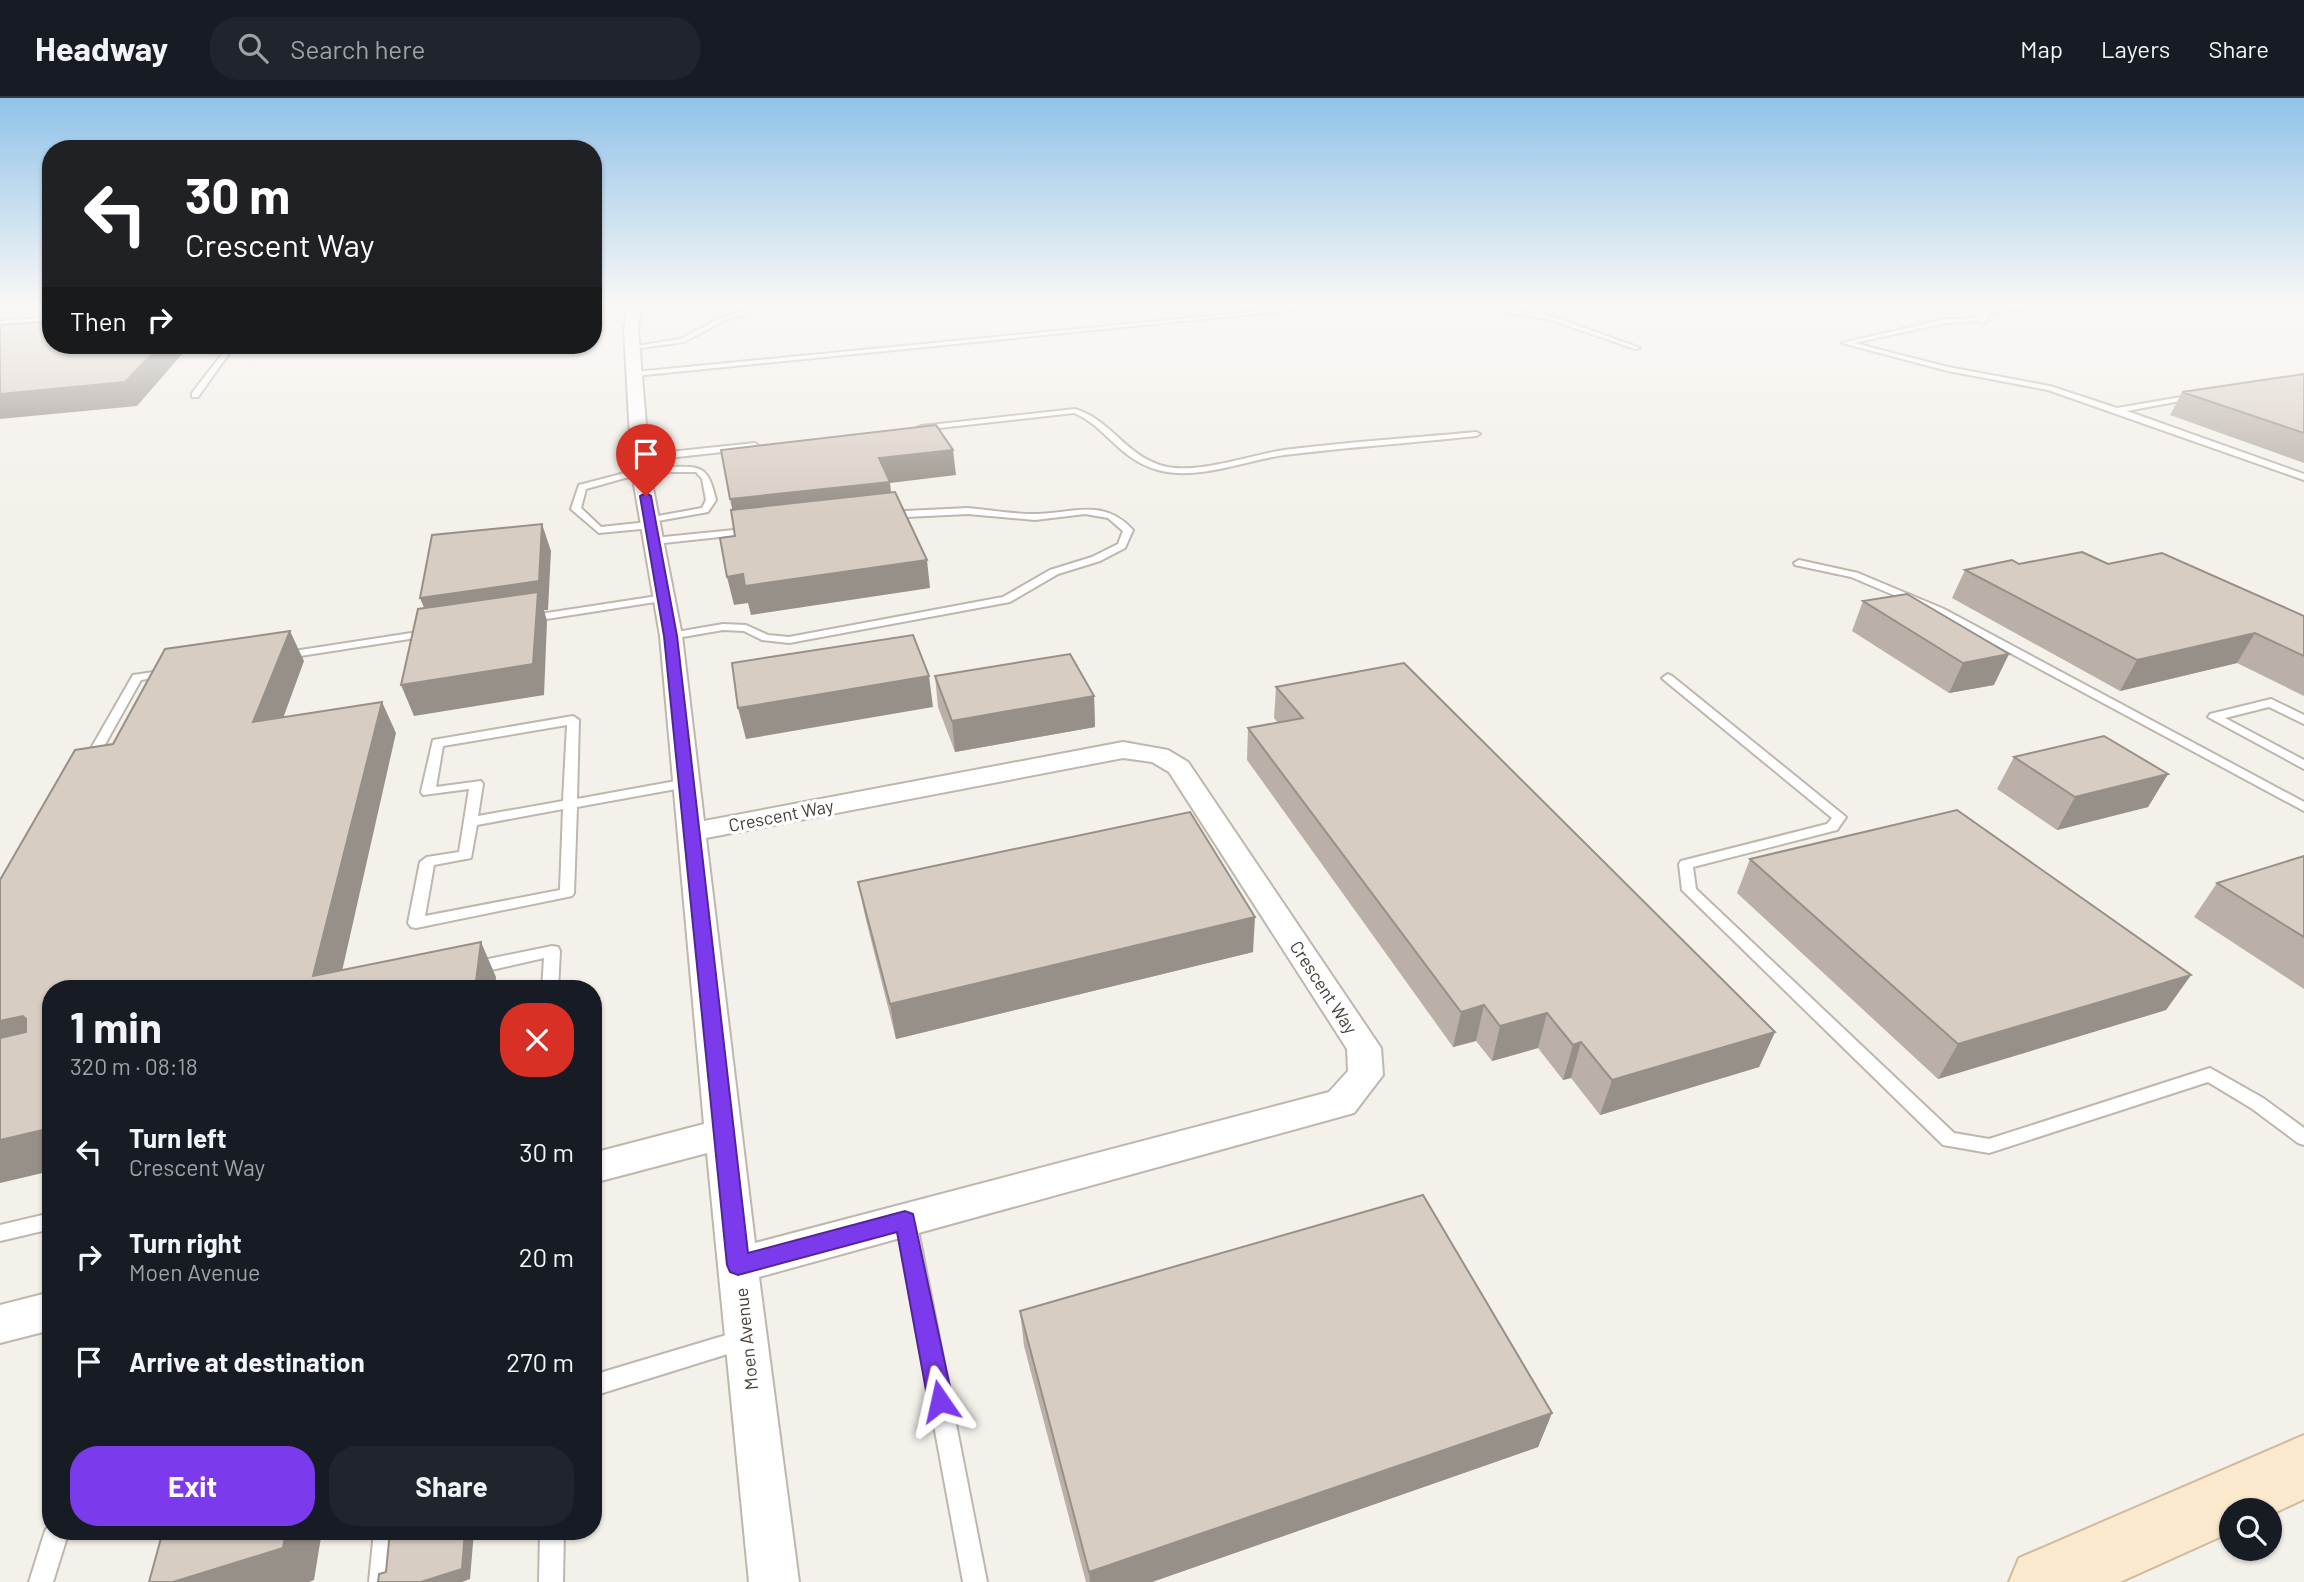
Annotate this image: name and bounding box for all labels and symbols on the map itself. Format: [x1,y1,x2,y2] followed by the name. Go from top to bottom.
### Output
[616,424,676,496] pin
[727,794,835,836] street label: Crescent Way
[1286,936,1362,1038] street label: Crescent Way
[730,1287,762,1391] street label: Moen Avenue
[903,1364,977,1438] position arrow

